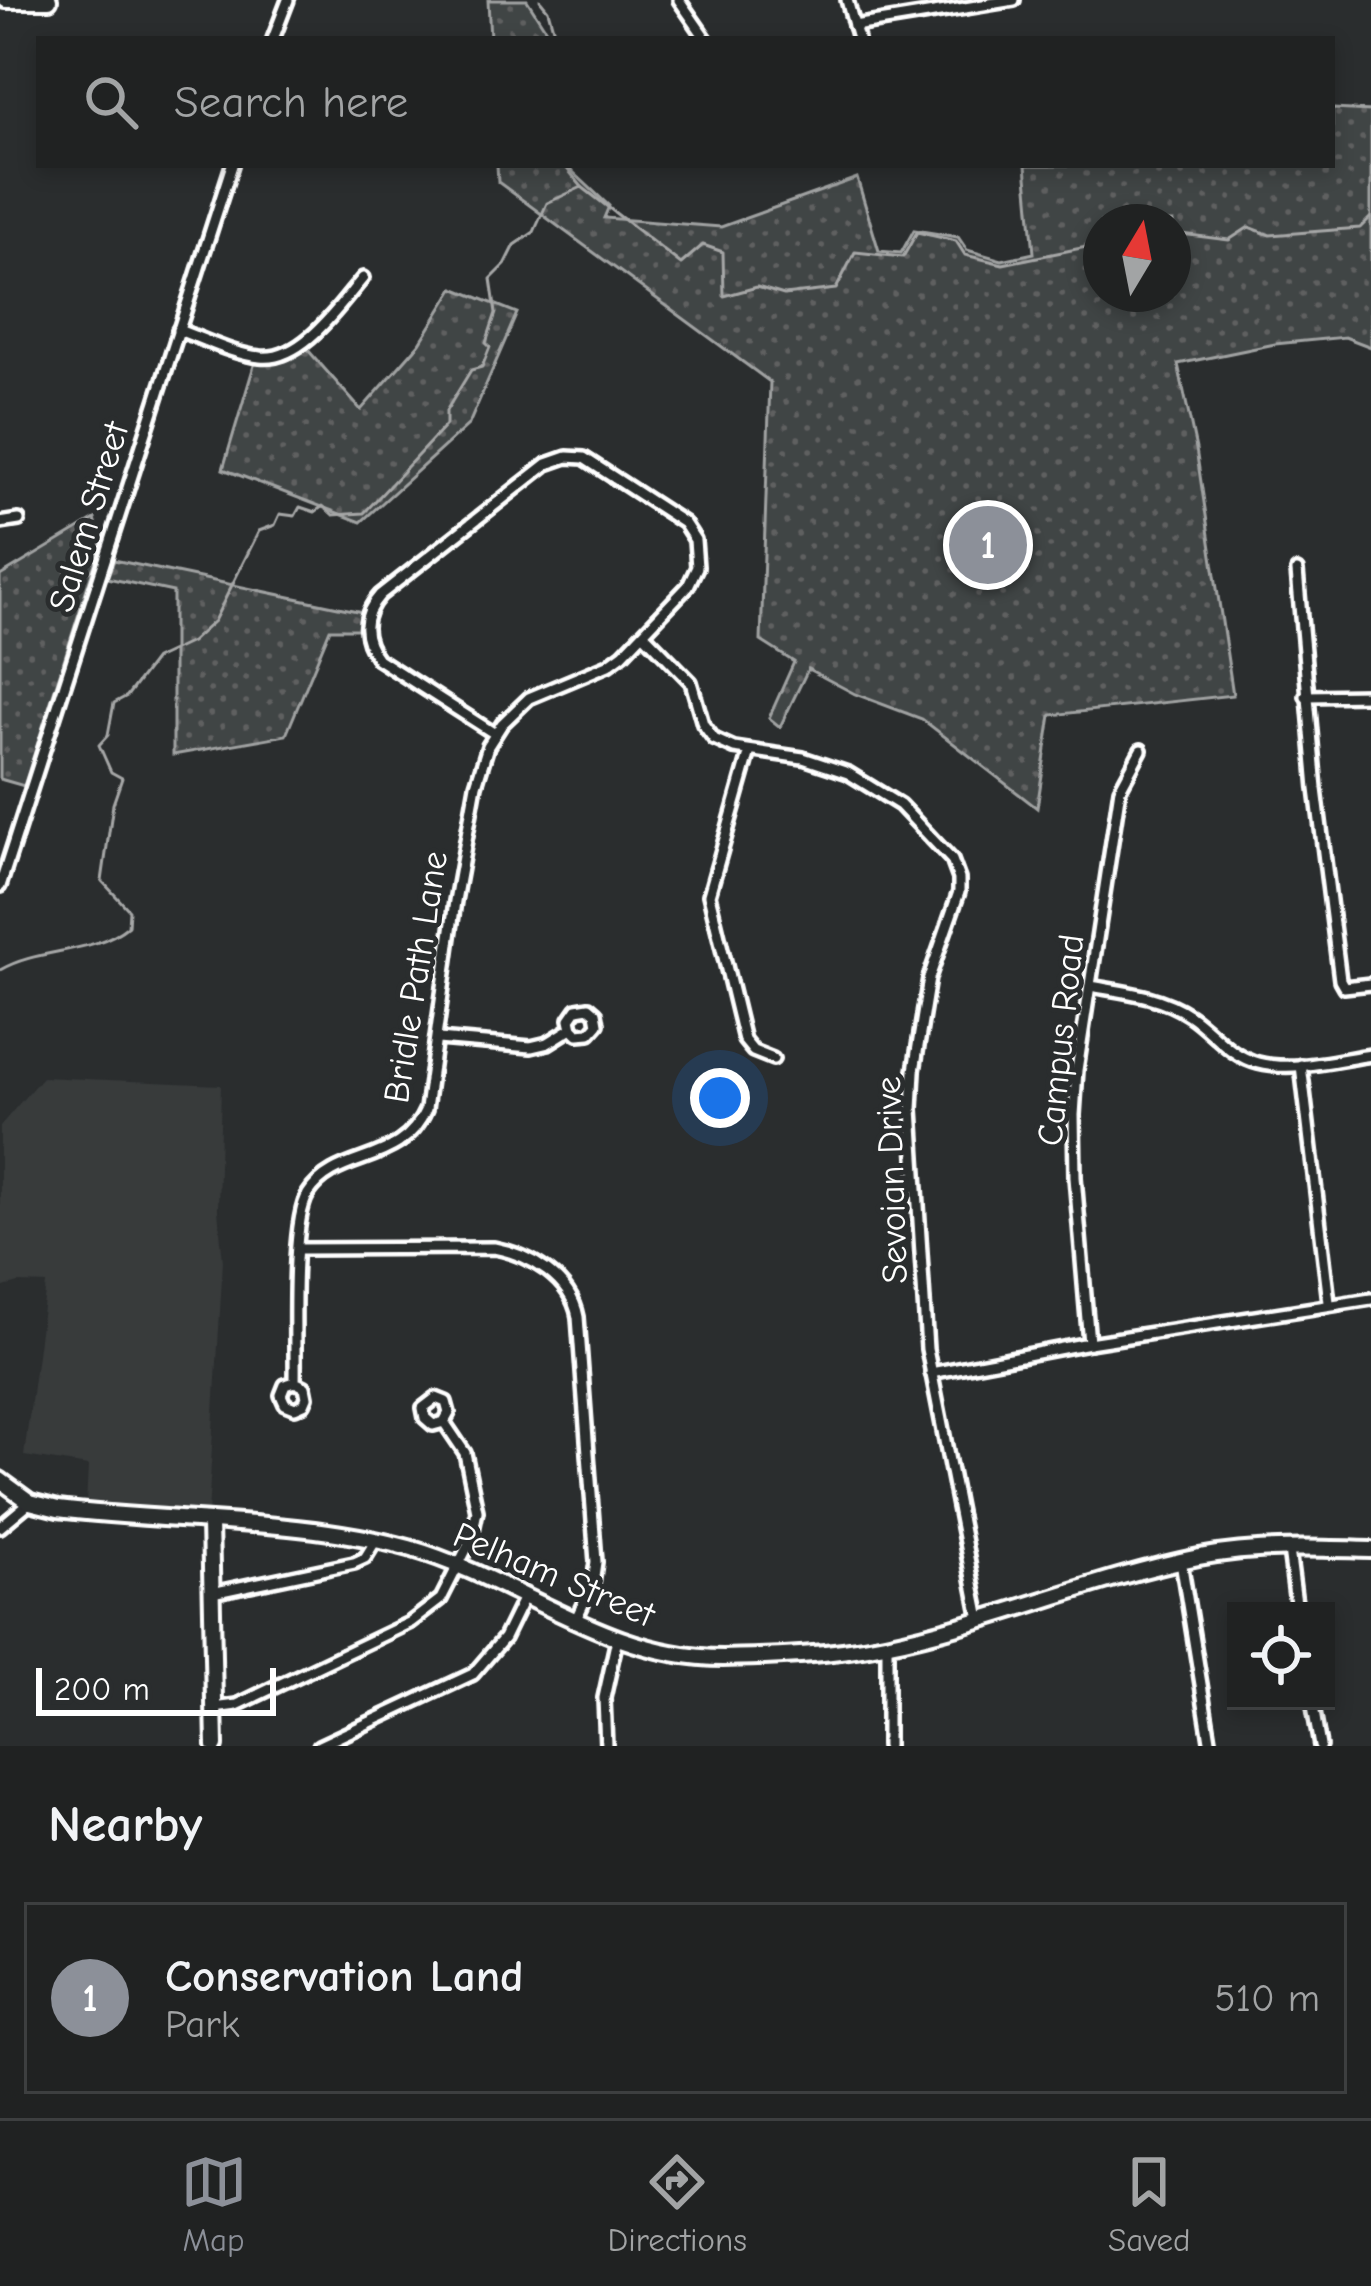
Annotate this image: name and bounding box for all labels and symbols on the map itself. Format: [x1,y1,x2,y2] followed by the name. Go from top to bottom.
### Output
[1083,204,1191,312] north arrow
[41,416,138,617] street label: Salem Street
[949,500,1027,590] pin: 1
[376,848,456,1106] street label: Bridle Path Lane
[1029,932,1093,1148] street label: Campus Road
[690,1068,750,1128] your location
[868,1076,916,1284] street label: Sevoian Drive
[447,1514,662,1636] street label: Pelham Street
[36,1662,276,1715] scale bar

